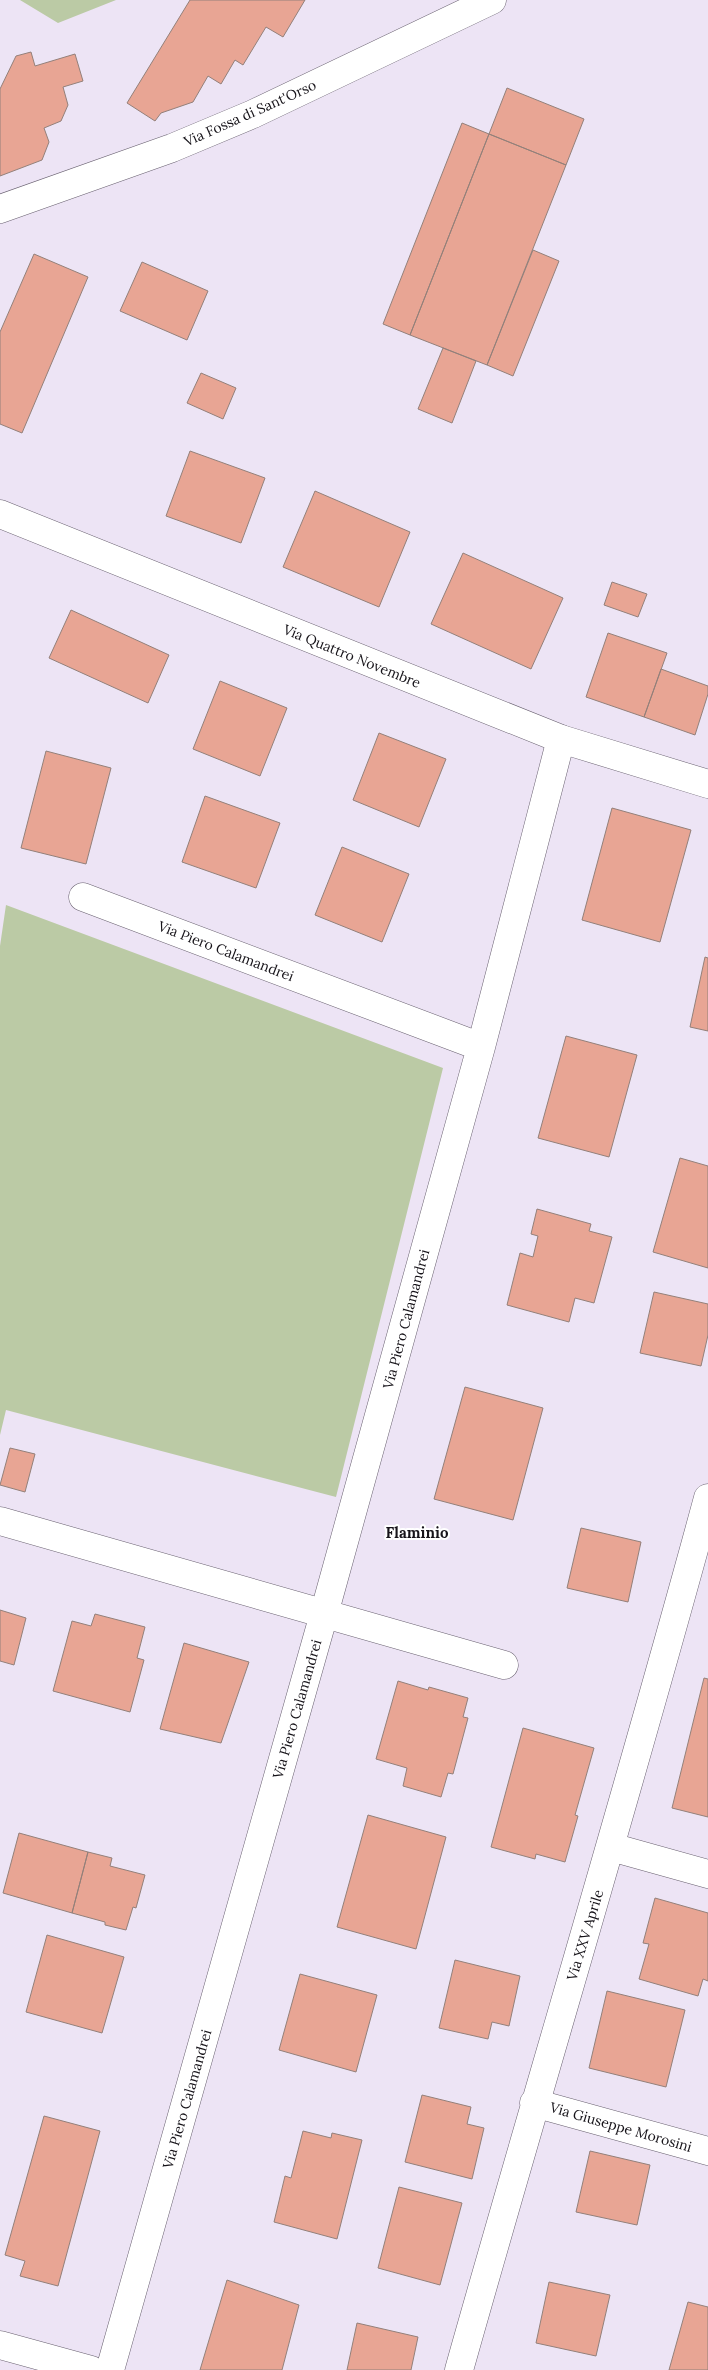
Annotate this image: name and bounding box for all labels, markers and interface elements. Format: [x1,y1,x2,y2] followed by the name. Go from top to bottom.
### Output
[180,76,319,151] street label: Via Fossa di Sant'Orso
[280,620,424,692] street label: Via Quattro Novembre
[155,916,296,985] street label: Via Piero Calamandrei
[378,1247,433,1392] street label: Via Piero Calamandrei
[386,1523,449,1542] district label: Flaminio
[268,1637,325,1782] street label: Via Piero Calamandrei
[562,1887,607,1984] street label: Via XXV Aprile
[158,2027,215,2172] street label: Via Piero Calamandrei
[547,2098,694,2156] street label: Via Giuseppe Morosini

